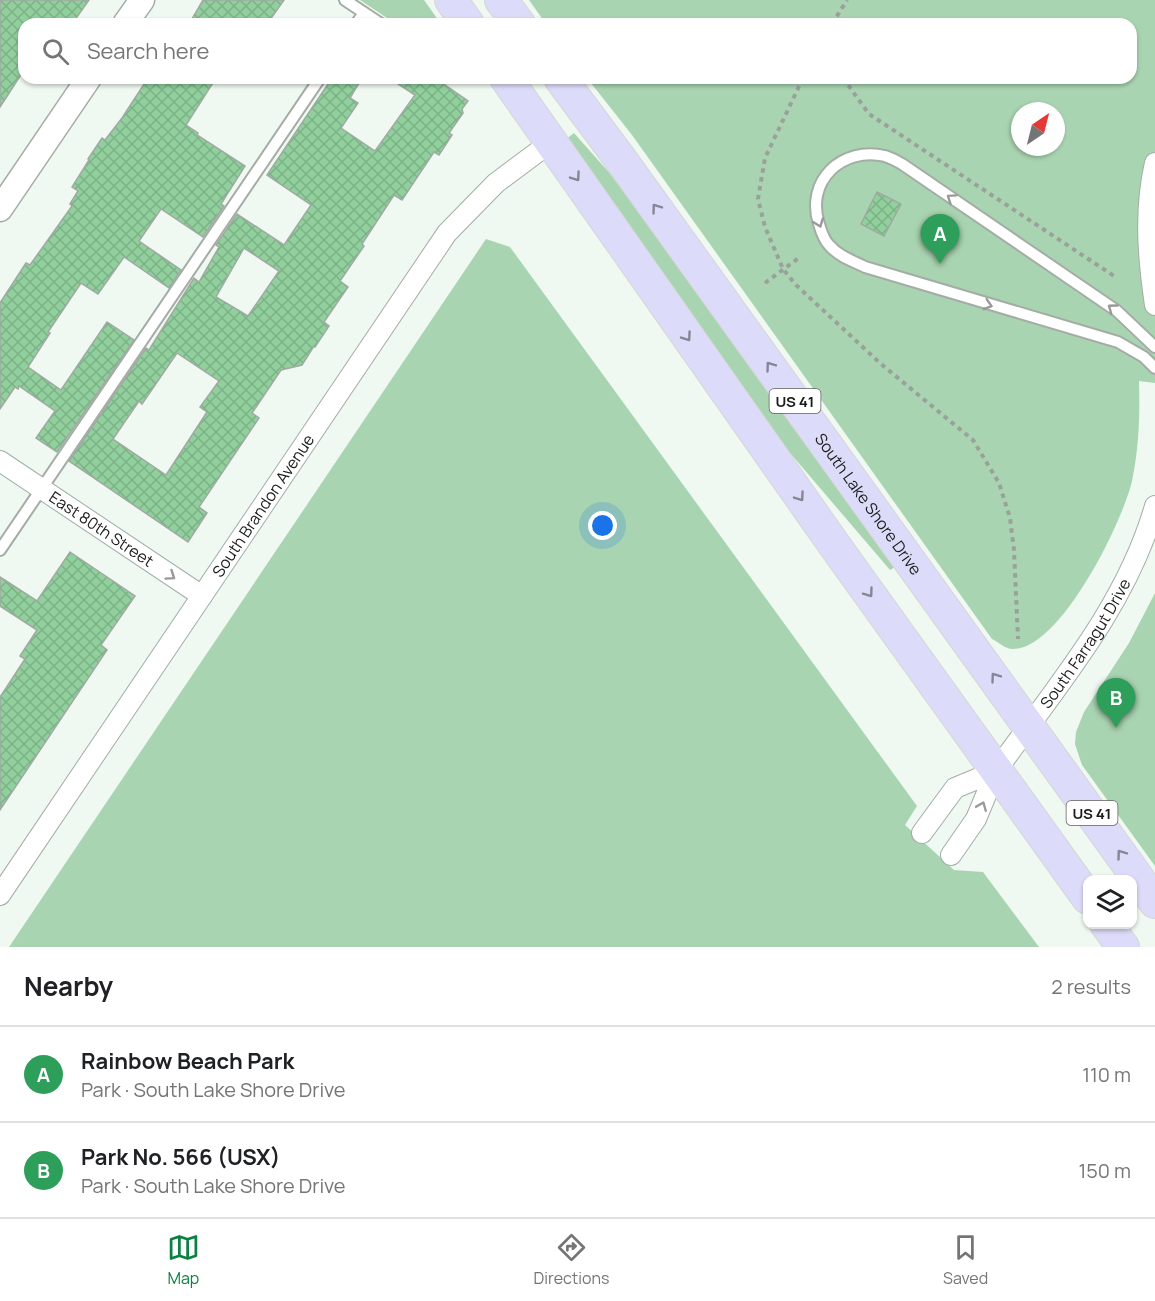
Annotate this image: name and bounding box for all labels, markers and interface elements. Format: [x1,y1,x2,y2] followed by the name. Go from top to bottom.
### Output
[18,18,1137,84] search box
[39,35,72,68] icon: search
[87,36,209,66] text: Search here
[1011,102,1065,156] north arrow
[569,171,580,182] one-way arrow
[947,194,958,205] one-way arrow
[652,203,663,214] one-way arrow
[920,214,960,264] pin: A
[811,217,824,228] one-way arrow
[982,298,993,310] one-way arrow
[1108,304,1119,315] one-way arrow
[680,331,691,342] one-way arrow
[766,361,777,372] one-way arrow
[770,389,820,413] road number: US 41
[810,429,927,579] street label: South Lake Shore Drive
[207,430,319,581] street label: South Brandon Avenue
[45,486,158,572] street label: East 80th Street
[793,490,804,501] one-way arrow
[588,511,617,540] your location
[164,569,175,580] one-way arrow
[1035,575,1135,713] street label: South Farragut Drive
[862,587,873,598] one-way arrow
[991,673,1002,684] one-way arrow
[1096,678,1136,728] pin: B
[975,801,987,812] one-way arrow
[1066,801,1118,825] road number: US 41
[1117,850,1128,861] one-way arrow
[1083,875,1137,929] map controls
[1083,875,1137,929] button: layers
[24,968,113,1004] text: Nearby
[1051,973,1131,1000] text: 2 results
[81,1046,294,1076] text: Rainbow Beach Park
[37,1061,50,1088] text: A
[1082,1061,1131,1088] text: 110 m
[81,1076,346,1103] text: Park · South Lake Shore Drive
[81,1142,280,1172] text: Park No. 566 (USX)
[37,1157,50,1184] text: B
[1078,1157,1131,1184] text: 150 m
[81,1172,346,1199] text: Park · South Lake Shore Drive
[167,1231,200,1289] tab: Map
[534,1231,609,1289] tab: Directions
[943,1231,988,1289] tab: Saved

